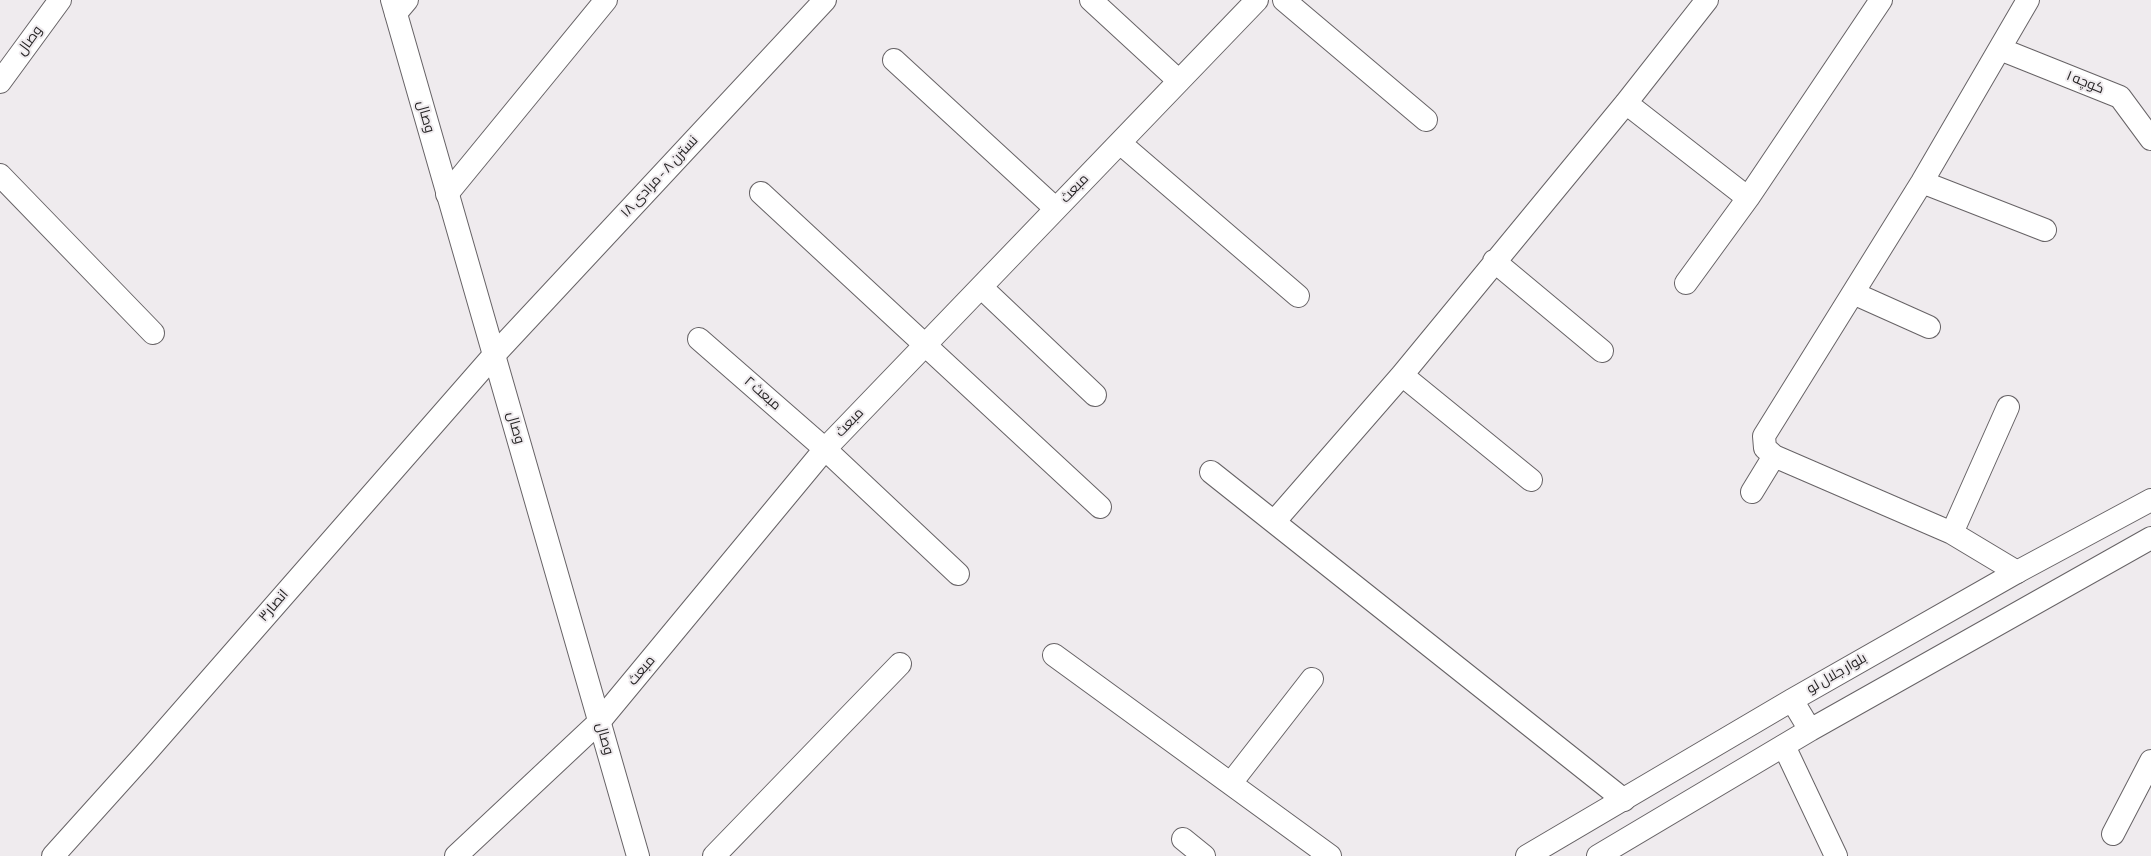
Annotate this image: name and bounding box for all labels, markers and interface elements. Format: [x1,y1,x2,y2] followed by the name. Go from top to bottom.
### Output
[14,23,46,59] street label: وصال
[2064,68,2106,98] street label: کوچه ۱
[412,99,438,135] street label: وصال
[618,133,702,221] street label: نسترن ۸ - مرادی ۱۸
[1057,171,1093,207] street label: مبعث
[740,374,784,414] street label: مبعث ۲
[832,405,868,441] street label: مبعث
[502,410,528,446] street label: وصال
[256,587,292,625] street label: انصار۳
[1804,650,1870,698] street label: بلوار جلال لو
[625,653,659,689] street label: مبعث
[591,721,617,757] street label: وصال

